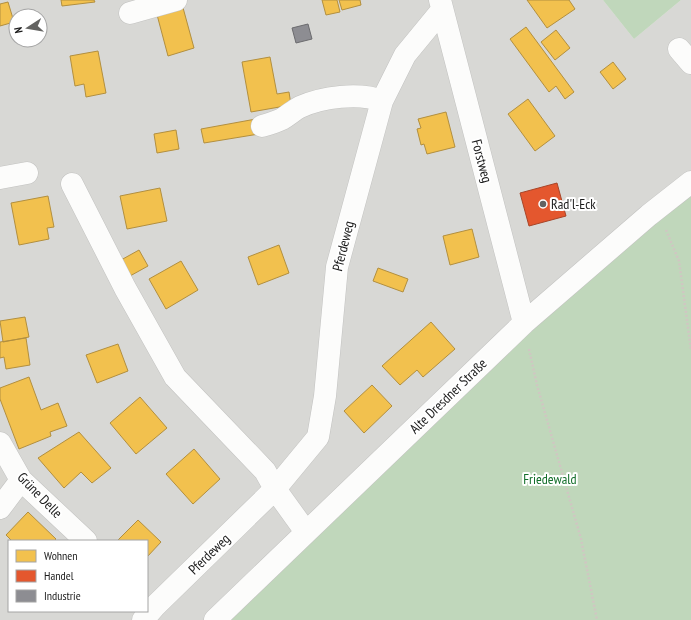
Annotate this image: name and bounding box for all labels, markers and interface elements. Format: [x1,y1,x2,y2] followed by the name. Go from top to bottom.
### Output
[8,8,48,48] north arrow
[11,26,26,34] text: N
[468,137,496,185] street label: Forstweg
[551,195,596,213] place label: Rad'l-Eck
[538,199,548,209] marker: Rad'l-Eck
[328,219,358,273] street label: Pferdeweg
[406,354,491,437] street label: Alte Dresdner Straße
[14,468,66,522] street label: Grüne Delle
[523,470,577,488] park label: Friedewald
[184,530,234,578] street label: Pferdeweg
[8,540,148,612] legend
[44,548,78,563] text: Wohnen
[44,568,74,583] text: Handel
[44,588,81,603] text: Industrie

